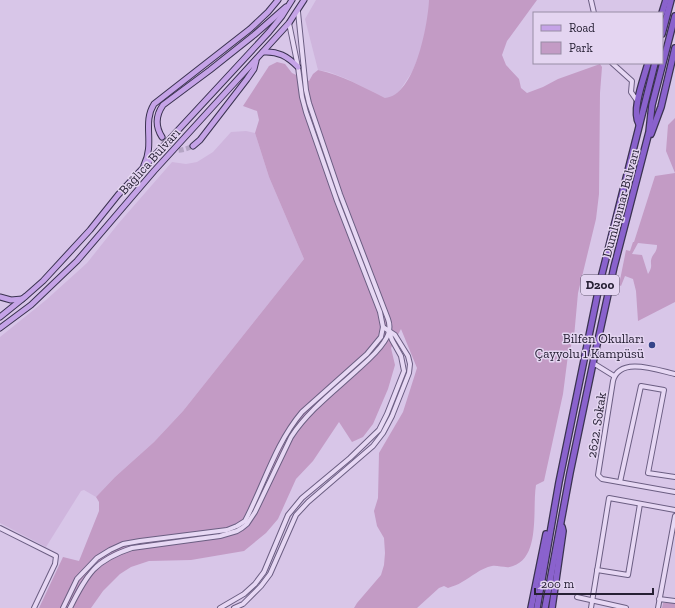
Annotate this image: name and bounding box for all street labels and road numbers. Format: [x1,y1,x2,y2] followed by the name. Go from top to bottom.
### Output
[116,125,183,198] street label: Bağlıca Bulvarı
[599,147,642,259] street label: Dumlupınar Bulvarı
[581,275,619,295] road number: D200
[584,391,609,459] street label: 2622. Sokak

